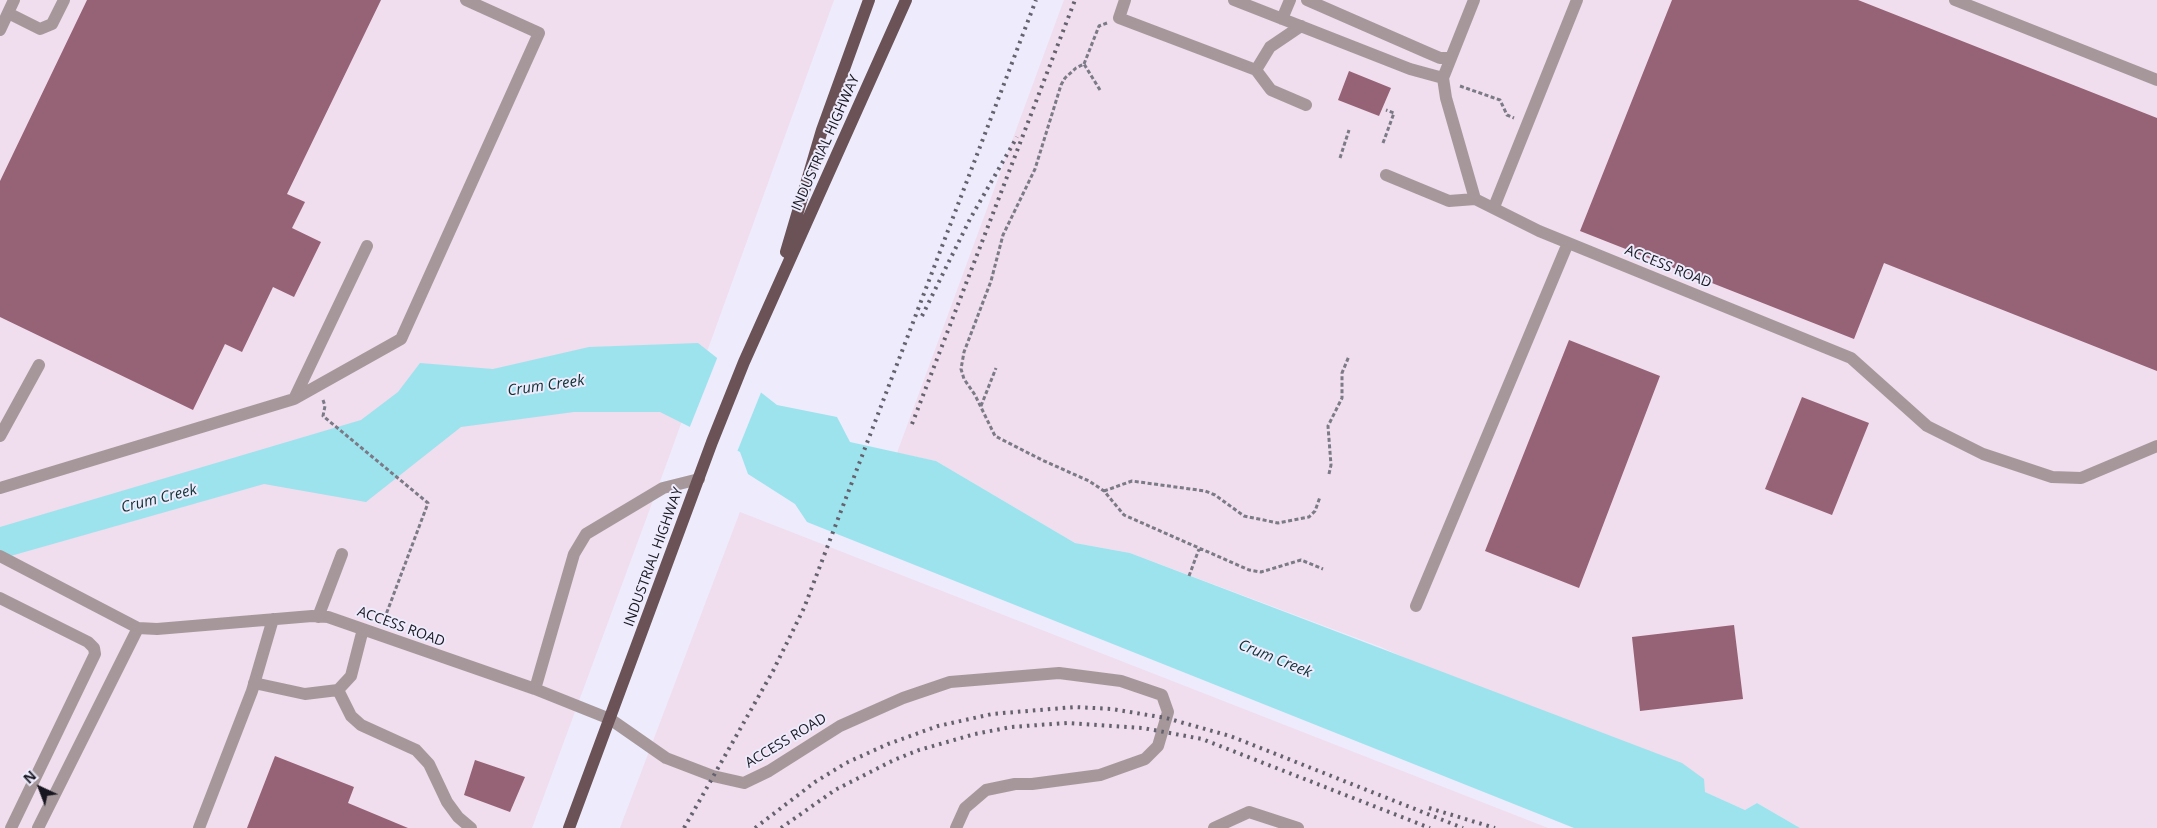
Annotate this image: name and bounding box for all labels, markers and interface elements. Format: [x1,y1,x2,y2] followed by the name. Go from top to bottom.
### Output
[788,72,864,214] street label: INDUSTRIAL HIGHWAY
[1622,242,1714,292] street label: ACCESS ROAD
[506,372,586,400] water label: Crum Creek
[119,481,199,517] water label: Crum Creek
[621,485,687,629] street label: INDUSTRIAL HIGHWAY
[355,603,447,651] street label: ACCESS ROAD
[1236,636,1314,682] water label: Crum Creek
[742,710,830,772] street label: ACCESS ROAD
[15,763,65,813] north arrow
[19,766,40,788] text: N

